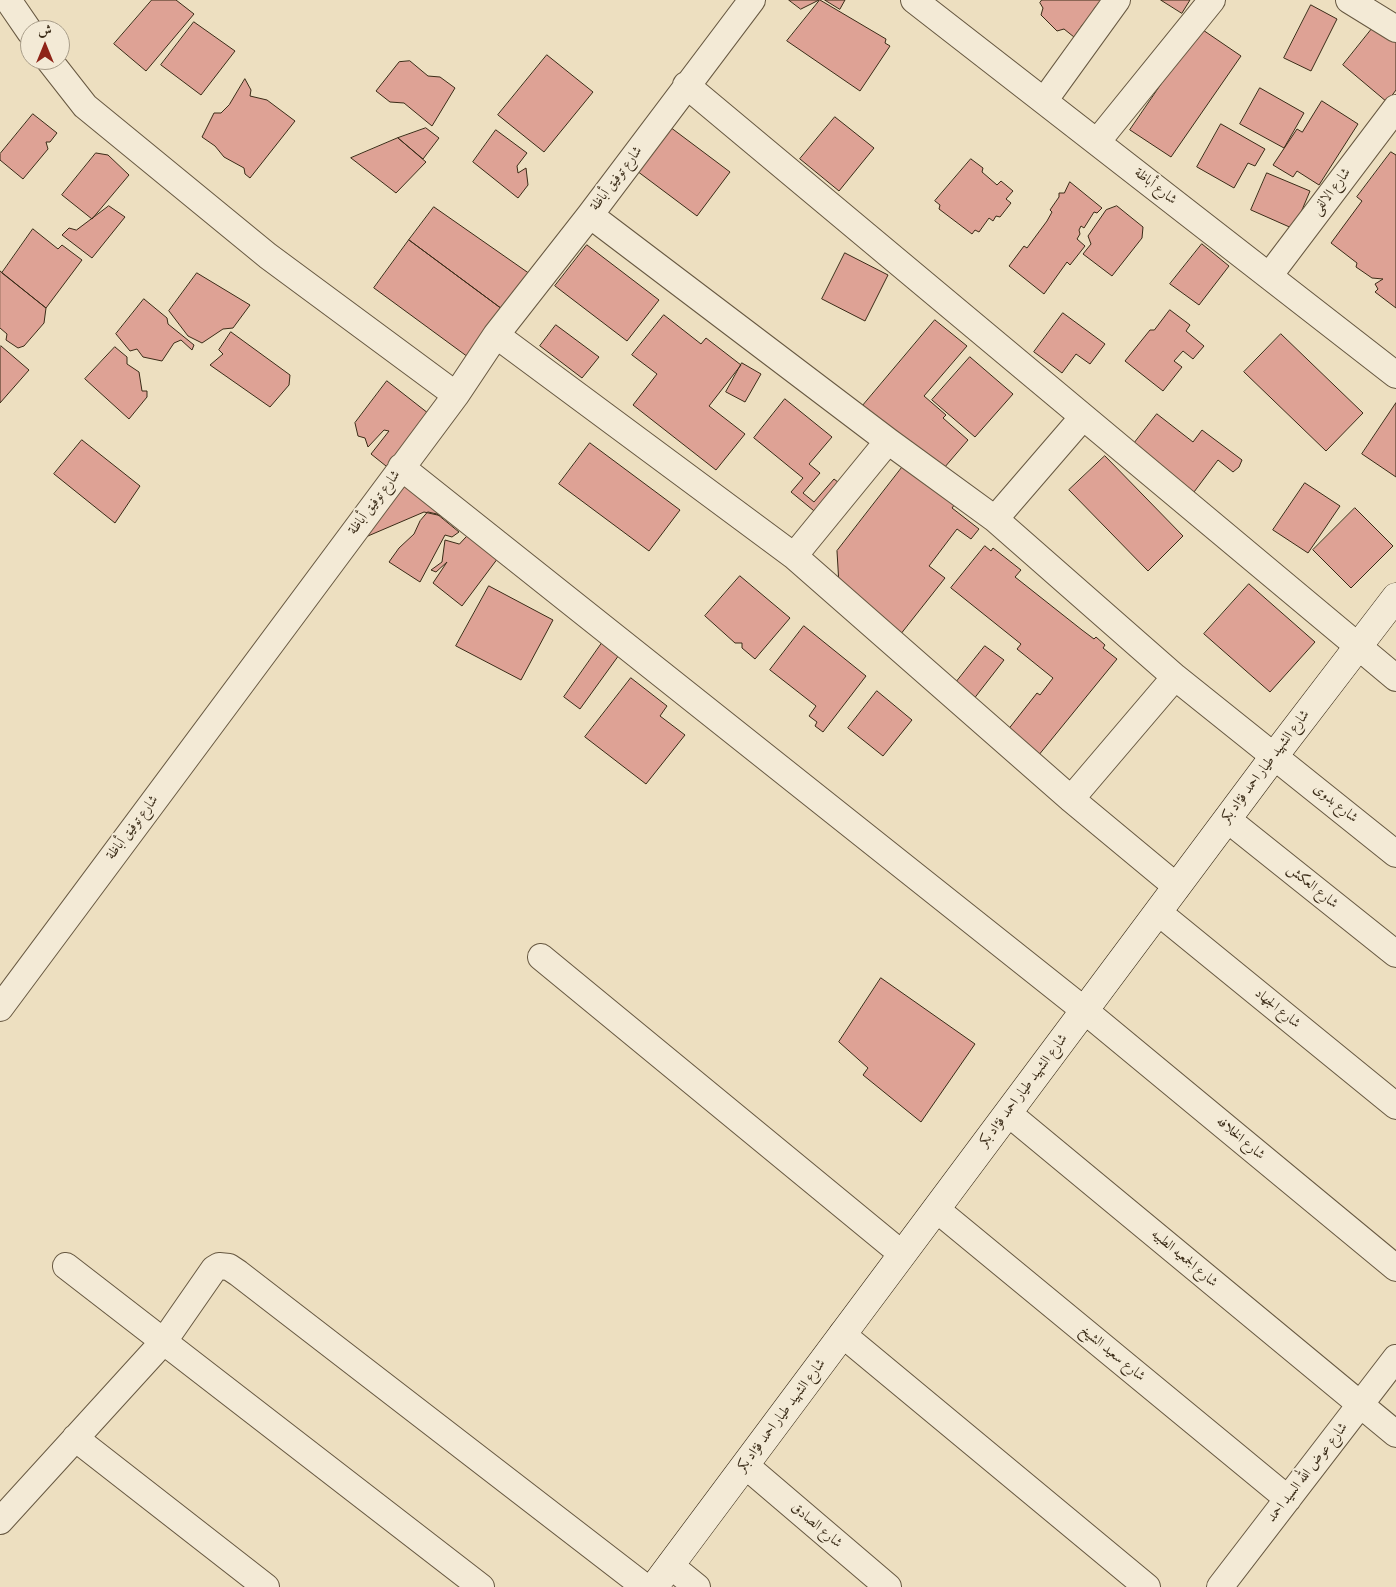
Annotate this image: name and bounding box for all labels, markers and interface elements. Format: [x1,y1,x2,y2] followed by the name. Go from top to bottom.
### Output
[20,20,70,70] north arrow
[38,22,52,40] text: ش
[587,143,647,215] street label: شارع توفيق أباظة
[1130,165,1180,209] street label: شارع أباظة
[1309,165,1355,219] street label: شارع الالفى
[345,467,405,539] street label: شارع توفيق أباظة
[1218,707,1314,827] street label: شارع الشهيد طيار احمد فؤاد بكر
[1309,781,1361,827] street label: شارع بدوى
[103,792,163,864] street label: شارع توفيق أباظة
[1283,861,1341,913] street label: شارع العكش
[1251,985,1303,1033] street label: شارع الجهاد
[976,1031,1072,1151] street label: شارع الشهيد طيار احمد فؤاد بكر
[1212,1114,1268,1164] street label: شارع الخلافه
[1147,1226,1221,1292] street label: شارع الجمعيه الطبيه
[1076,1323,1148,1385] street label: شارع سعيد الشيخ
[734,1356,830,1476] street label: شارع الشهيد طيار احمد فؤاد بكر
[1264,1420,1352,1526] street label: شارع عوض الله السيد احمد
[787,1500,845,1552] street label: شارع الصادق

